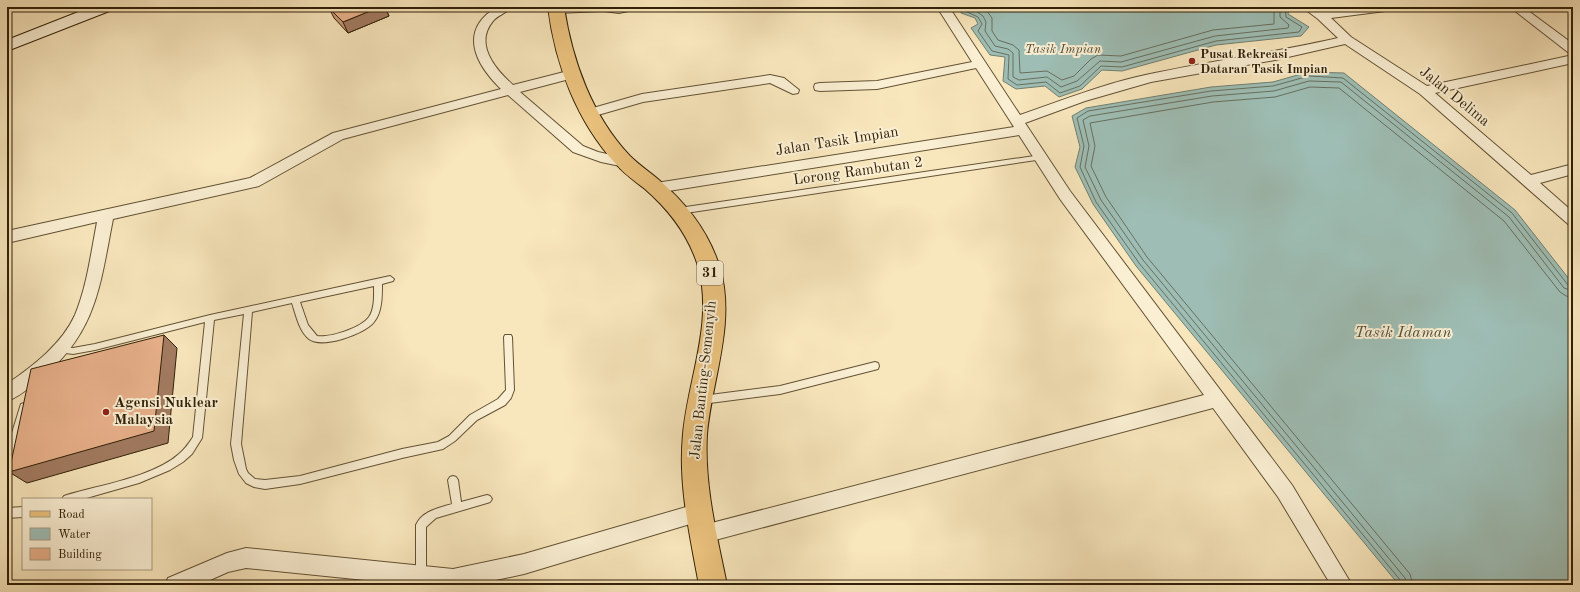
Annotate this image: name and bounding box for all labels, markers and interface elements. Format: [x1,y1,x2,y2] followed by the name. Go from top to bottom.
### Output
[1025,43,1102,56] water label: Tasik Impian
[1200,48,1328,76] place label: Pusat Rekreasi Dataran Tasik Impian
[1187,56,1197,66] marker: Pusat Rekreasi Dataran Tasik Impian
[1416,64,1492,130] street label: Jalan Delima
[774,125,900,159] street label: Jalan Tasik Impian
[792,155,924,189] street label: Lorong Rambutan 2
[697,261,723,285] road number: 31
[688,300,720,460] street label: Jalan Banting-Semenyih
[1354,325,1452,341] water label: Tasik Idaman
[114,396,219,428] place label: Agensi Nuklear Malaysia
[101,407,111,417] marker: Agensi Nuklear Malaysia
[22,498,152,570] legend
[58,509,85,521] text: Road
[58,529,91,541] text: Water
[58,549,102,561] text: Building

